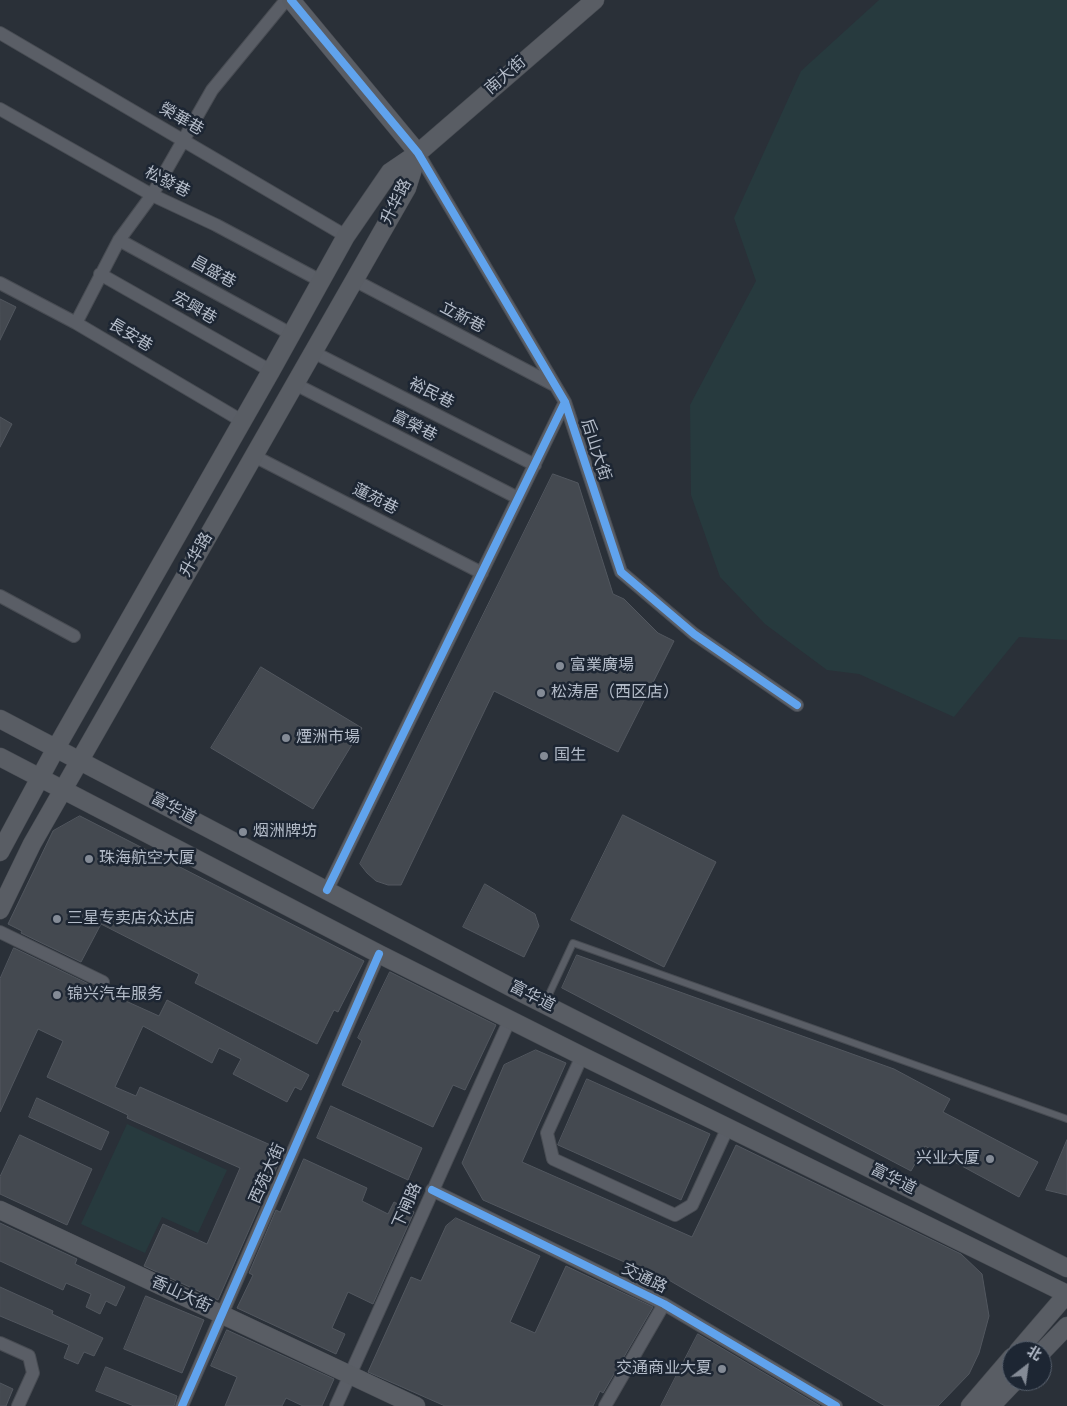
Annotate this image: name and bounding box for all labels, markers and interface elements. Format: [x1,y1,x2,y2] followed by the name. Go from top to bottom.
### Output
[482,53,530,99] street label: 南大街
[155,100,207,140] street label: 榮華巷
[141,164,193,202] street label: 松發巷
[378,176,416,228] street label: 升华路
[187,253,239,293] street label: 昌盛巷
[168,289,220,329] street label: 宏興巷
[436,298,488,338] street label: 立新巷
[104,315,156,357] street label: 長安巷
[405,375,457,413] street label: 裕民巷
[388,408,440,446] street label: 富榮巷
[576,417,614,483] street label: 后山大街
[349,481,401,519] street label: 蓮苑巷
[177,529,217,581] street label: 升华路
[570,656,634,676] place label: 富業廣場
[554,660,566,672] marker: 富業廣場
[551,683,679,703] place label: 松涛居（西区店）
[535,687,547,699] marker: 松涛居（西区店）
[296,728,360,748] place label: 煙洲市場
[280,732,292,744] marker: 煙洲市場
[554,746,586,766] place label: 国生
[538,750,550,762] marker: 国生
[147,789,199,829] street label: 富华道
[253,822,317,842] place label: 烟洲牌坊
[237,826,249,838] marker: 烟洲牌坊
[99,849,195,869] place label: 珠海航空大厦
[83,853,95,865] marker: 珠海航空大厦
[67,909,195,929] place label: 三星专卖店众达店
[51,913,63,925] marker: 三星专卖店众达店
[506,978,558,1016] street label: 富华道
[67,985,163,1005] place label: 锦兴汽车服务
[51,989,63,1001] marker: 锦兴汽车服务
[246,1141,290,1207] street label: 西苑大街
[916,1149,980,1169] place label: 兴业大厦
[984,1153,996,1165] marker: 兴业大厦
[867,1161,919,1199] street label: 富华道
[389,1180,427,1232] street label: 下闸路
[618,1260,670,1298] street label: 交通路
[148,1273,214,1317] street label: 香山大街
[1002,1341,1052,1391] north arrow
[1023,1342,1045,1365] text: 北
[616,1359,712,1379] place label: 交通商业大夏
[716,1363,728,1375] marker: 交通商业大夏

